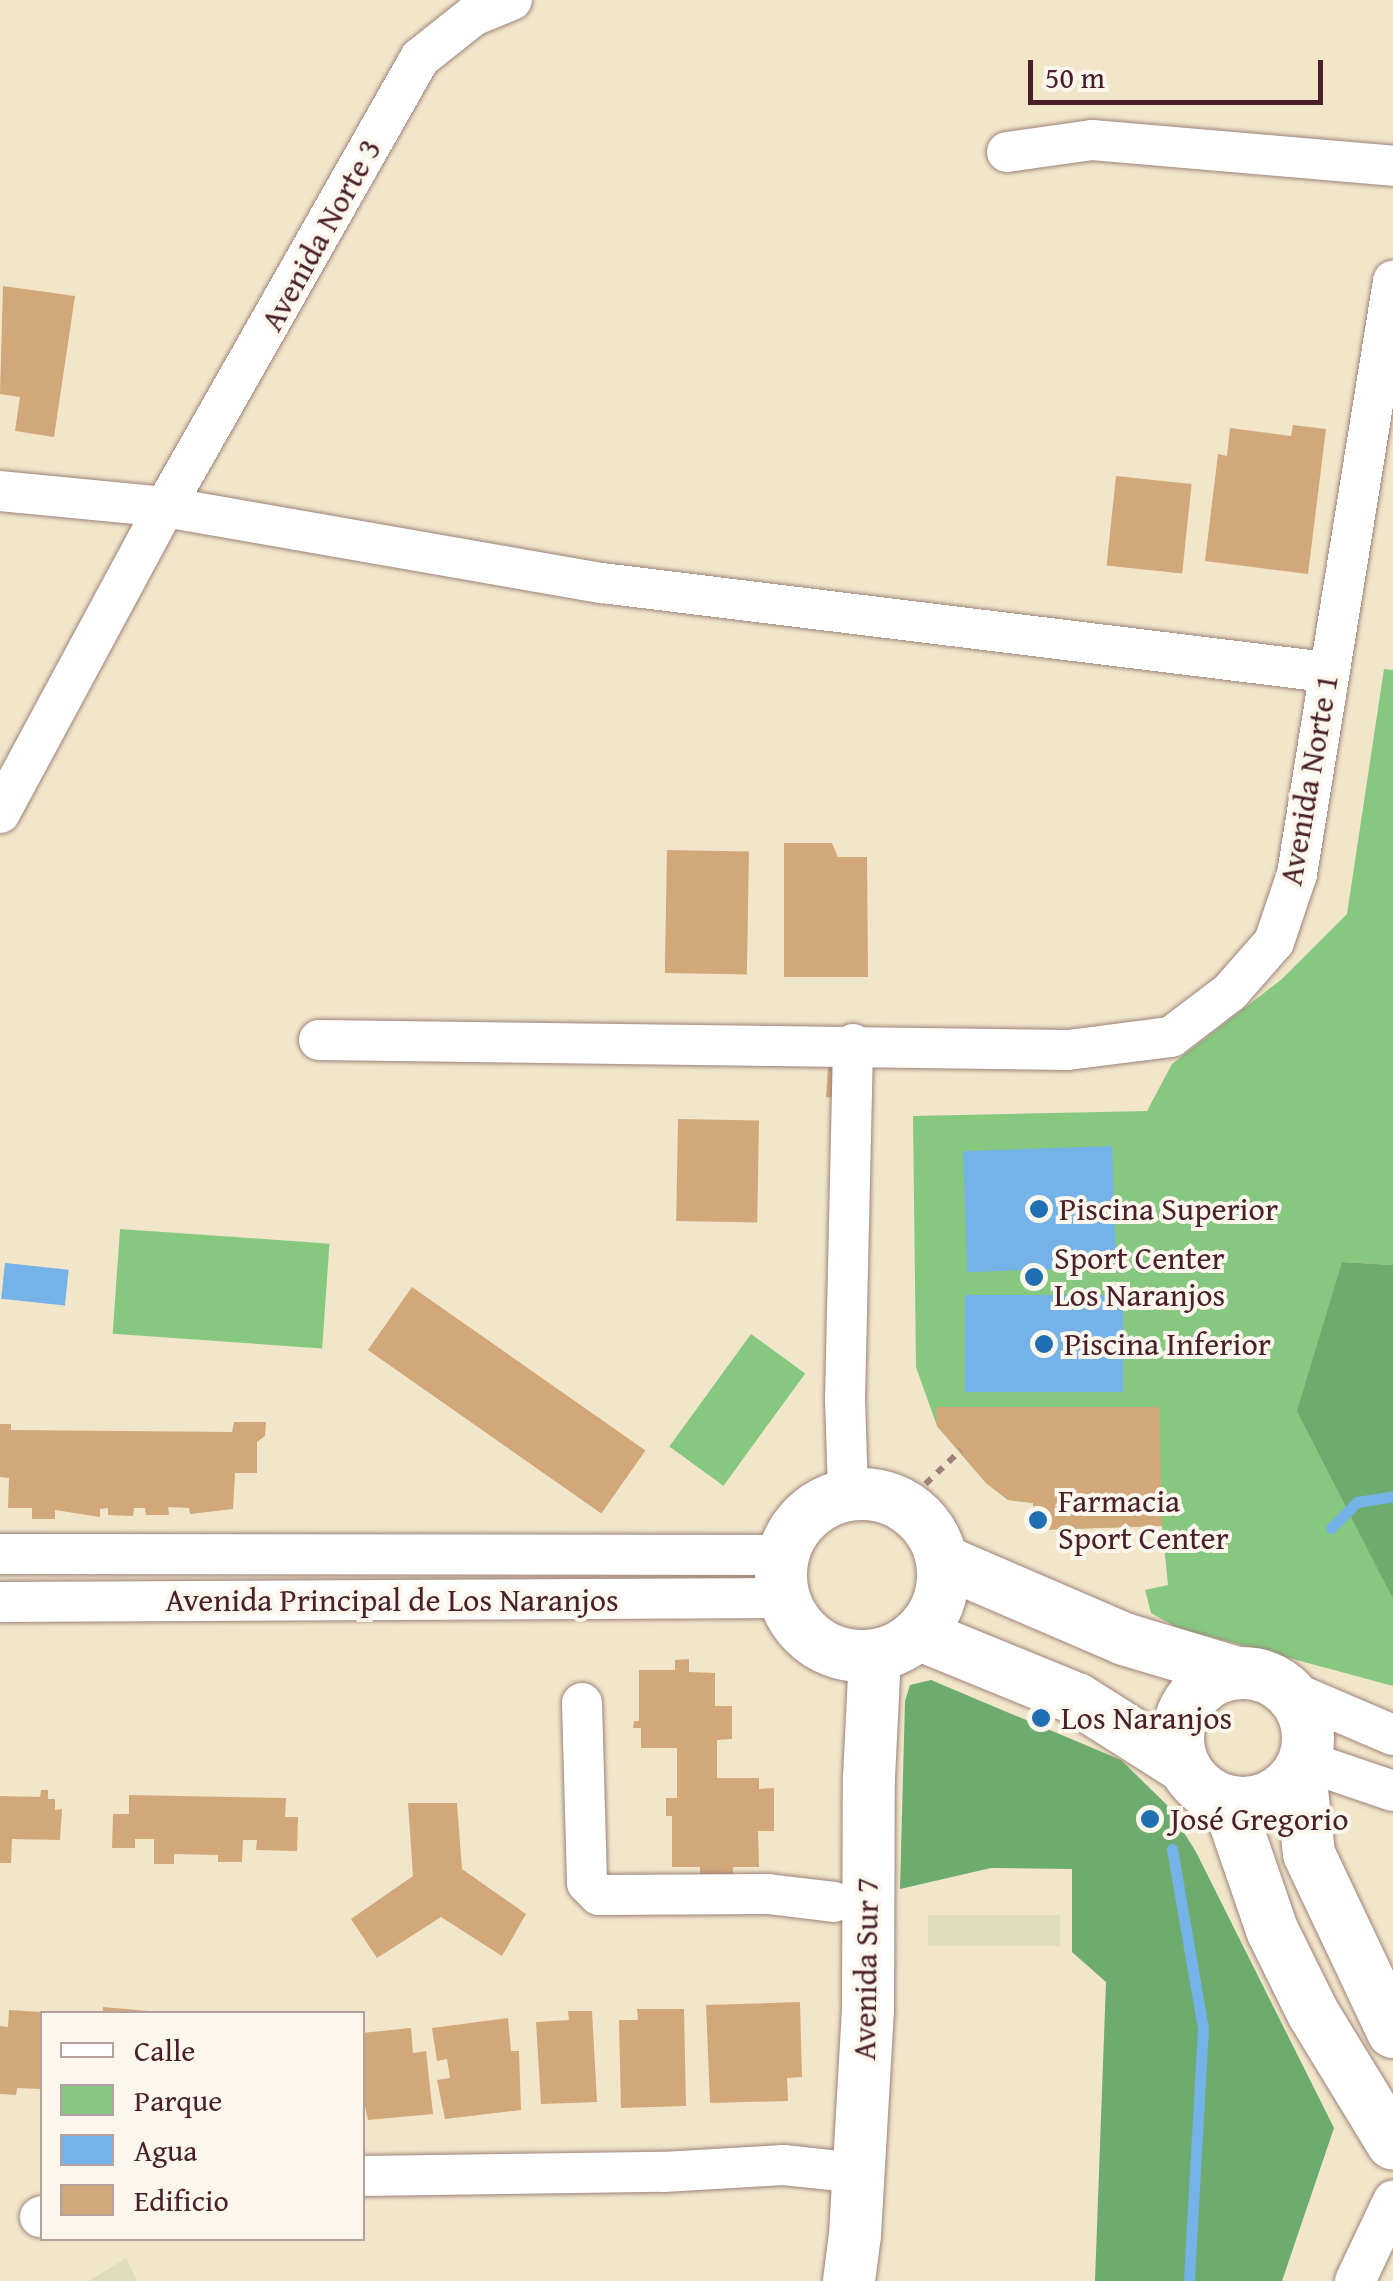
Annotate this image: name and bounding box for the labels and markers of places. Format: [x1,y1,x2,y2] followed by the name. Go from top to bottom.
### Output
[1059,1190,1278,1228] place label: Piscina Superior
[1028,1198,1050,1220] marker: Piscina Superior
[1054,1240,1225,1315] place label: Sport Center Los Naranjos
[1023,1266,1045,1288] marker: Sport Center Los Naranjos
[1064,1325,1271,1363] place label: Piscina Inferior
[1033,1333,1055,1355] marker: Piscina Inferior
[1058,1483,1229,1558] place label: Farmacia Sport Center
[1027,1509,1049,1531] marker: Farmacia Sport Center
[1061,1699,1232,1737] place label: Los Naranjos
[1030,1707,1052,1729] marker: Los Naranjos
[1170,1800,1348,1838] place label: José Gregorio
[1139,1808,1161,1830] marker: José Gregorio

